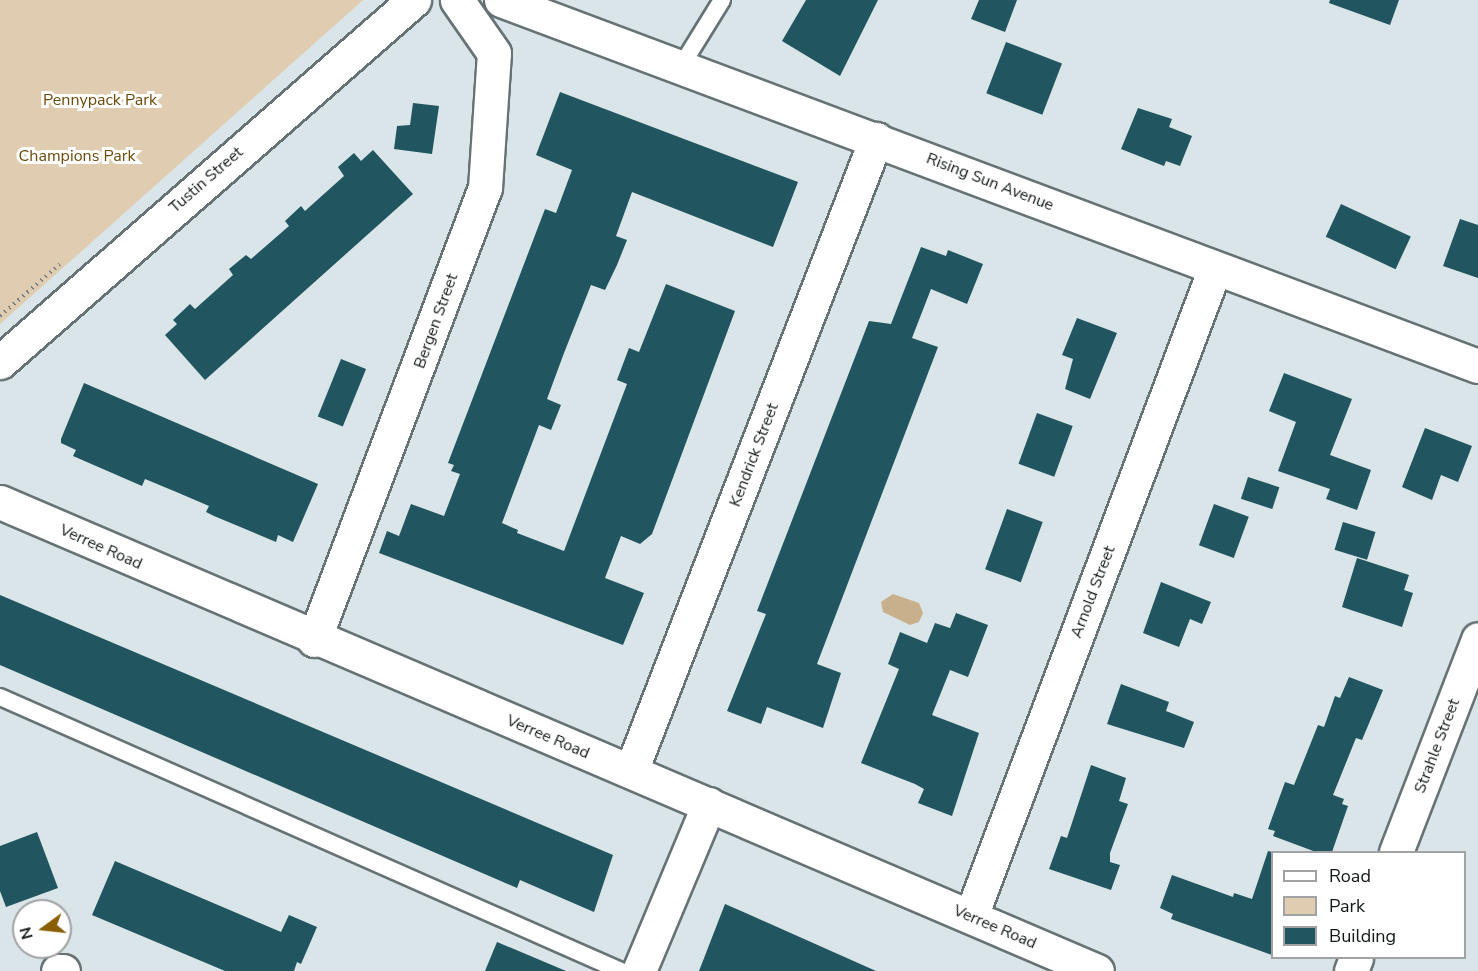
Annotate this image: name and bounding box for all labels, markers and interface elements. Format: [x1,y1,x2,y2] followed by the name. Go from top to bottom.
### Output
[43,90,157,110] park label: Pennypack Park
[165,143,247,217] street label: Tustin Street
[19,146,135,166] park label: Champions Park
[924,149,1056,215] street label: Rising Sun Avenue
[410,271,462,371] street label: Bergen Street
[725,401,783,509] street label: Kendrick Street
[57,520,145,574] street label: Verree Road
[1067,543,1119,641] street label: Arnold Street
[1410,696,1464,796] street label: Strahle Street
[504,711,592,763] street label: Verree Road
[1271,851,1466,959] legend
[1329,864,1371,888] text: Road
[1329,894,1365,918] text: Park
[12,899,72,959] north arrow
[951,901,1039,953] street label: Verree Road
[1329,924,1396,948] text: Building
[14,925,39,942] text: N

